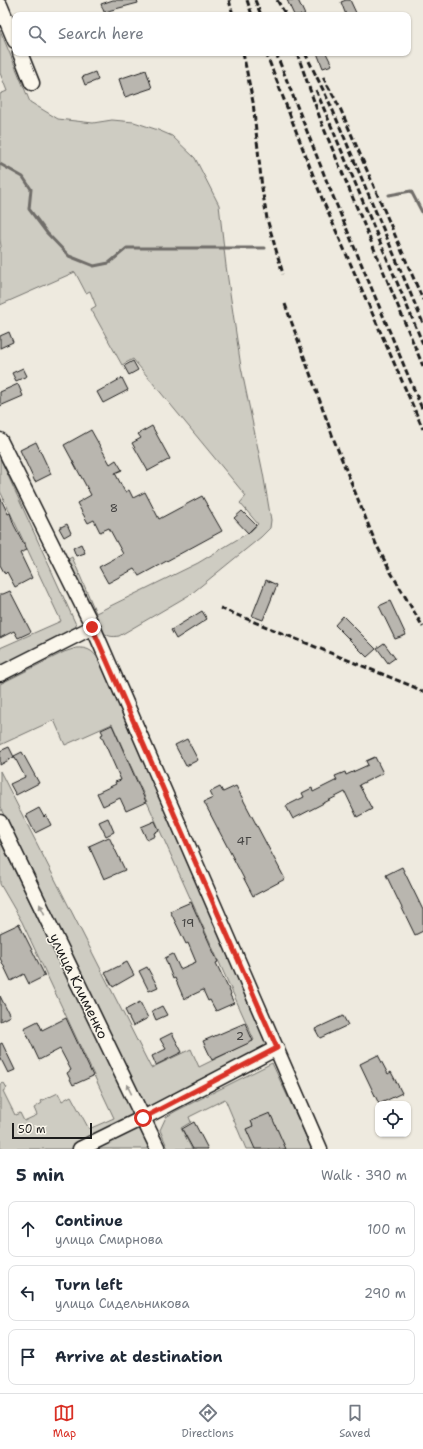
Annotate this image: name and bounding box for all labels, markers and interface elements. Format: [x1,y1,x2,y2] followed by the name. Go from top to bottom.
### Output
[12,12,411,56] search box
[26,23,48,45] icon: search
[58,24,144,44] text: Search here
[110,500,118,516] house number: 8
[83,618,101,636] route end
[237,833,252,849] house number: 4Г
[39,903,45,914] one-way arrow
[182,915,194,931] house number: 19
[46,930,112,1042] street label: улица Клименко
[236,1028,244,1044] house number: 2
[126,1083,132,1094] one-way arrow
[375,1101,411,1137] map controls
[375,1101,411,1137] button: locate
[134,1109,152,1127] route start
[12,1121,92,1140] scale bar
[18,1122,46,1137] text: 50 m
[16,1164,64,1186] text: 5 min
[321,1167,407,1184] text: Walk · 390 m
[55,1211,123,1231] text: Continue
[17,1218,39,1240] icon: ahead
[367,1221,406,1238] text: 100 m
[55,1231,163,1248] text: улица Смирнова
[55,1275,123,1295] text: Turn left
[17,1282,39,1304] icon: left
[364,1285,406,1302] text: 290 m
[55,1295,190,1312] text: улица Сидельникова
[17,1346,39,1368] icon: arrive
[55,1347,223,1367] text: Arrive at destination
[53,1402,76,1441] tab: Map
[181,1402,234,1441] tab: Directions
[339,1402,370,1441] tab: Saved

